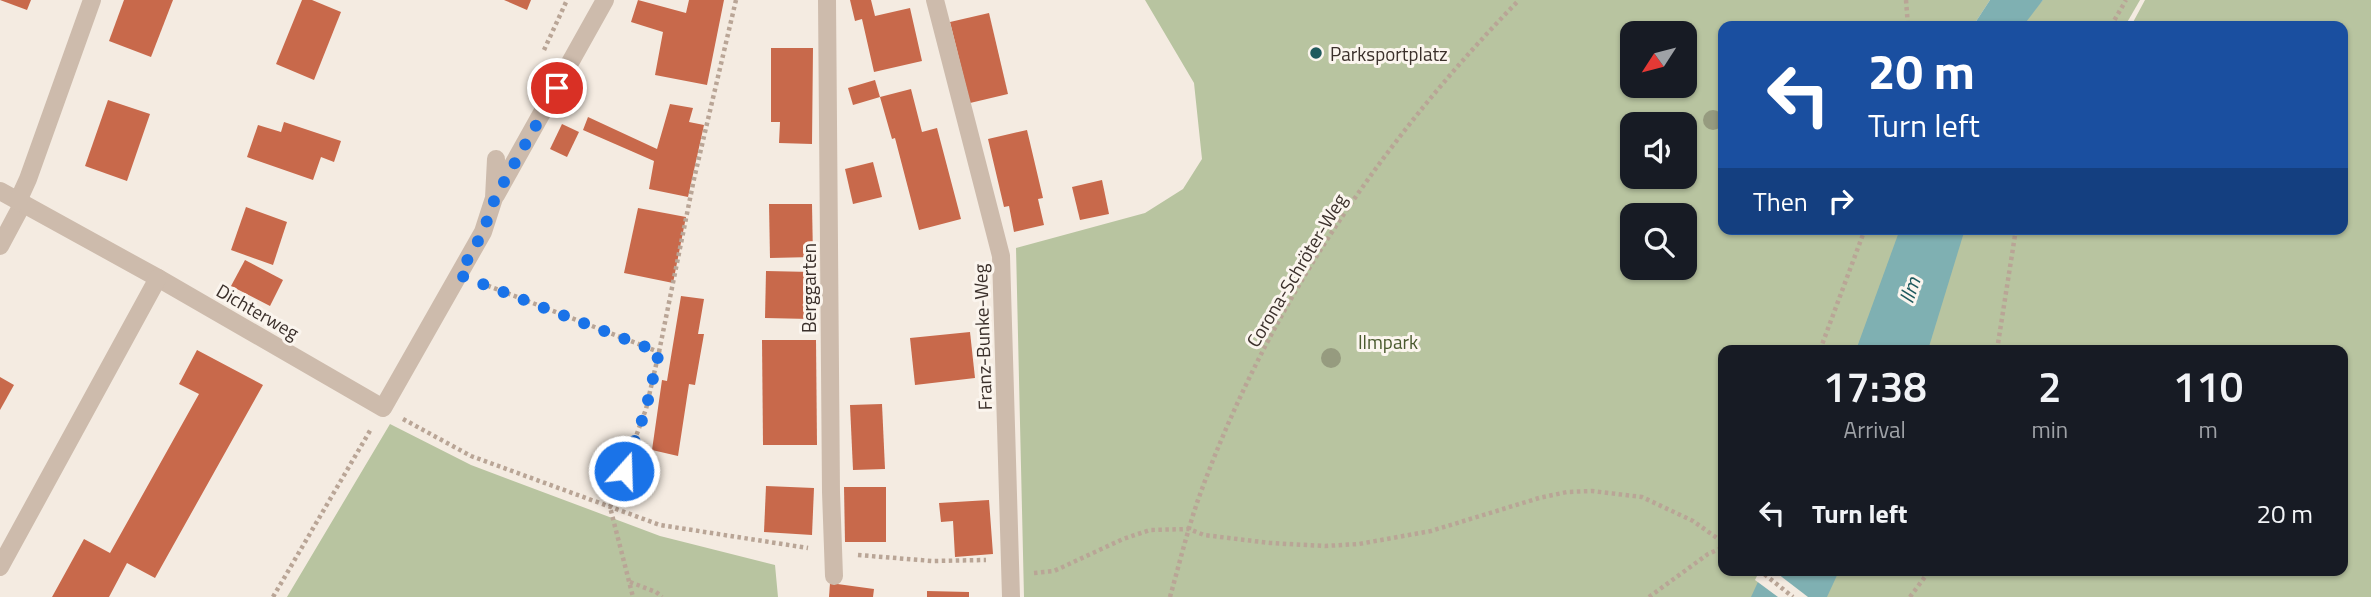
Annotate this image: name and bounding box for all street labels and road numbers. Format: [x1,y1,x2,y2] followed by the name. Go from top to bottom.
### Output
[1239,187,1354,352] street label: Corona-Schröter-Weg
[794,243,823,333] street label: Berggarten
[965,263,999,411] street label: Franz-Bunke-Weg
[211,276,305,347] street label: Dichterweg

